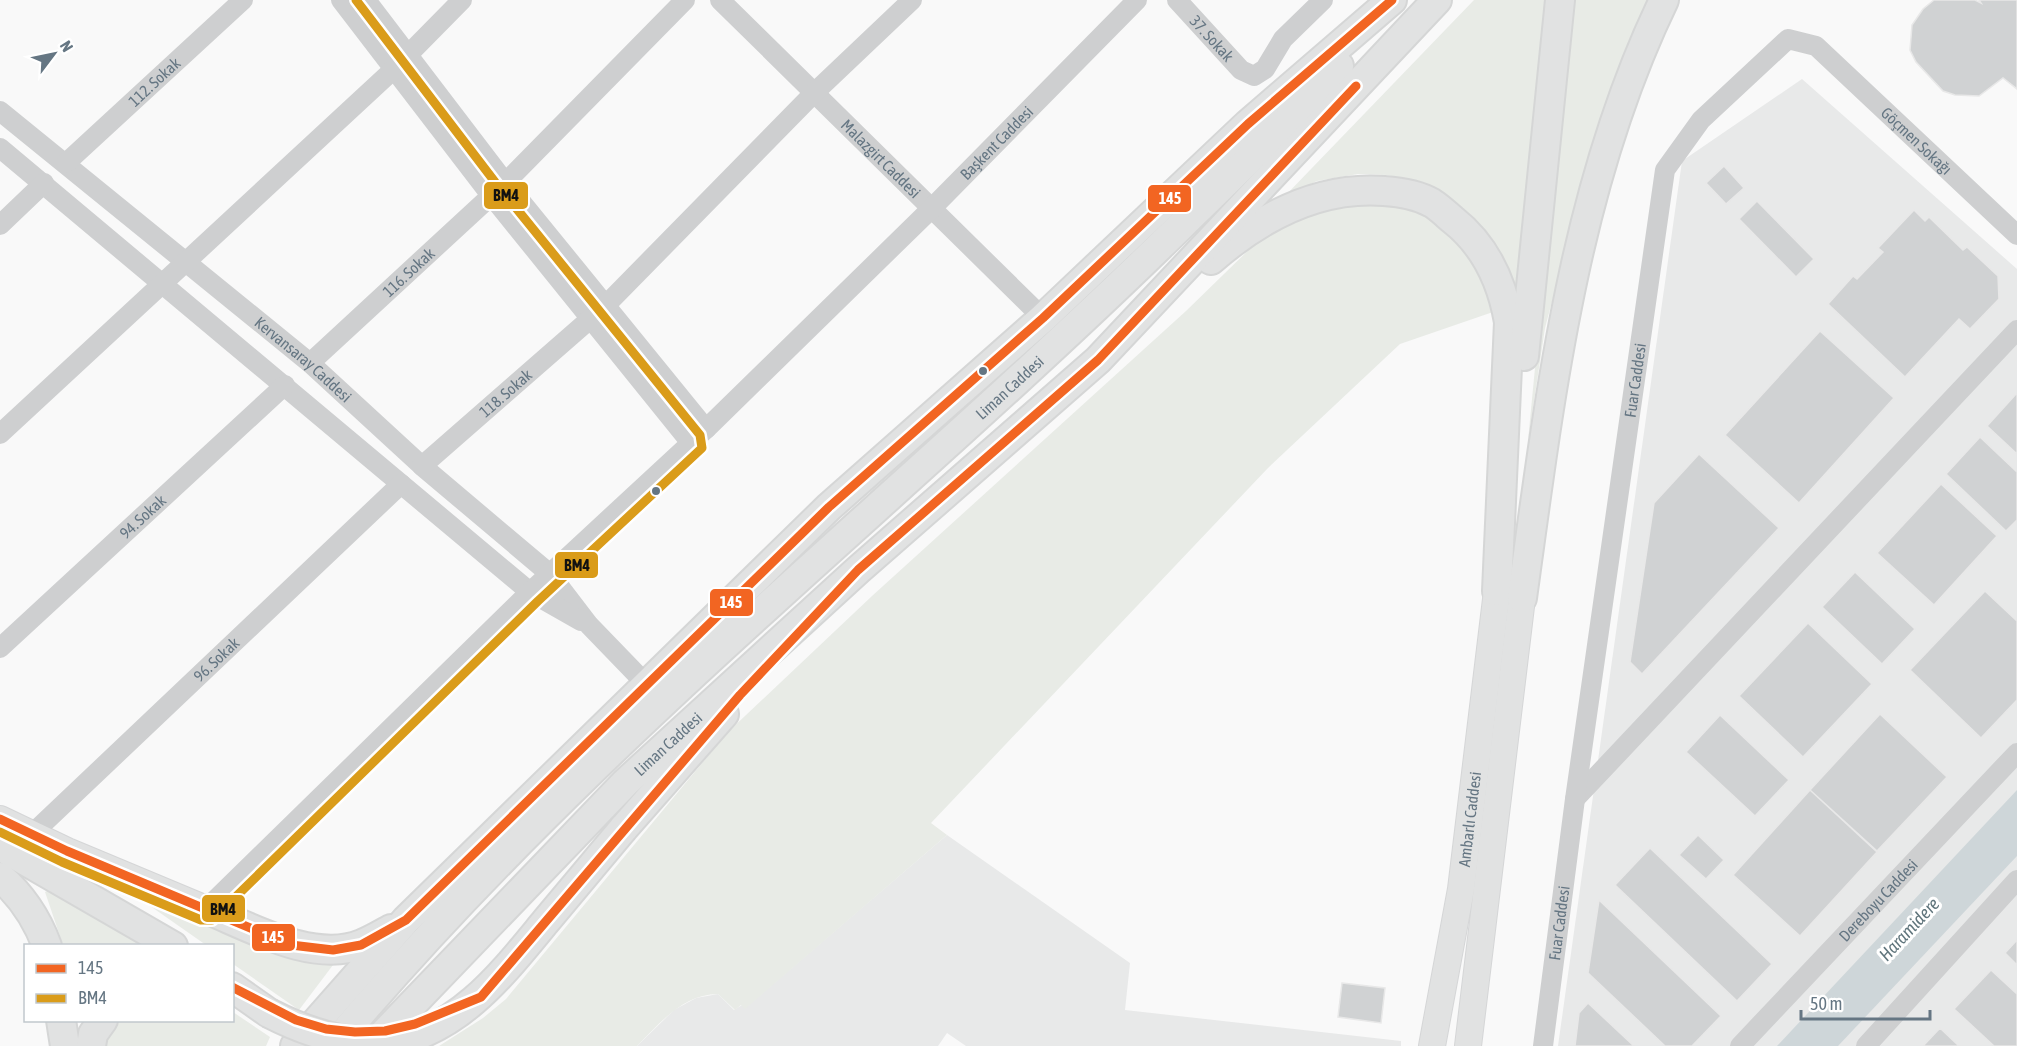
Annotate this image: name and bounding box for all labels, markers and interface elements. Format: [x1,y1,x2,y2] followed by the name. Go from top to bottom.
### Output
[1187,12,1238,65] street label: 37. Sokak
[24,24,84,84] north arrow
[57,37,77,55] text: N
[125,54,184,110] street label: 112. Sokak
[956,102,1036,183] street label: Başkent Caddesi
[1878,103,1956,178] street label: Göçmen Sokağı
[838,116,924,201] street label: Malazgirt Caddesi
[483,181,529,210] line badge: BM4
[1147,184,1192,213] line badge: 145
[493,186,519,204] text: BM4
[1159,189,1182,207] text: 145
[379,244,438,300] street label: 116. Sokak
[251,313,355,406] street label: Kervansaray Caddesi
[1621,342,1649,419] street label: Fuar Caddesi
[972,352,1047,423] street label: Liman Caddesi
[476,365,535,421] street label: 118. Sokak
[977,365,989,377] unlabelled marker
[650,485,662,497] unlabelled marker
[116,491,169,542] street label: 94. Sokak
[554,551,599,579] line badge: BM4
[564,556,590,574] text: BM4
[709,588,754,617] line badge: 145
[720,593,743,611] text: 145
[190,633,243,685] street label: 96. Sokak
[630,708,705,779] street label: Liman Caddesi
[1455,771,1484,868] street label: Ambarlı Caddesi
[1835,855,1921,945] street label: Dereboyu Caddesi
[1545,885,1573,961] street label: Fuar Caddesi
[1874,893,1944,965] water label: Haramidere
[201,894,246,923] line badge: BM4
[210,900,236,918] text: BM4
[251,923,296,952] line badge: 145
[262,928,285,946] text: 145
[24,944,234,1022] legend
[78,957,103,978] text: 145
[1801,983,1930,1021] scale bar
[78,987,107,1008] text: BM4
[1810,993,1842,1014] text: 50 m

